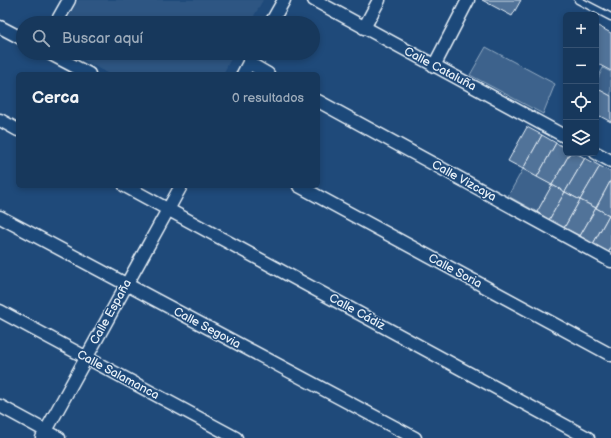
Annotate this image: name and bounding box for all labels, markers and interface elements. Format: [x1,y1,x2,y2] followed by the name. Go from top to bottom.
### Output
[563,12,599,156] map controls
[563,12,599,48] button: +
[16,16,320,60] search box
[30,27,52,49] icon: search
[62,29,143,48] text: Buscar aquí
[401,44,479,94] street label: Calle Cataluña
[563,48,599,84] button: −
[563,84,599,120] button: locate
[32,88,79,108] text: Cerca
[232,90,304,106] text: 0 resultados
[563,120,599,156] button: layers
[429,157,499,205] street label: Calle Vizcaya
[426,251,485,292] street label: Calle Soria
[87,277,135,347] street label: Calle España
[326,290,388,334] street label: Calle Cádiz
[171,304,243,352] street label: Calle Segovia
[74,347,162,403] street label: Calle Salamanca

